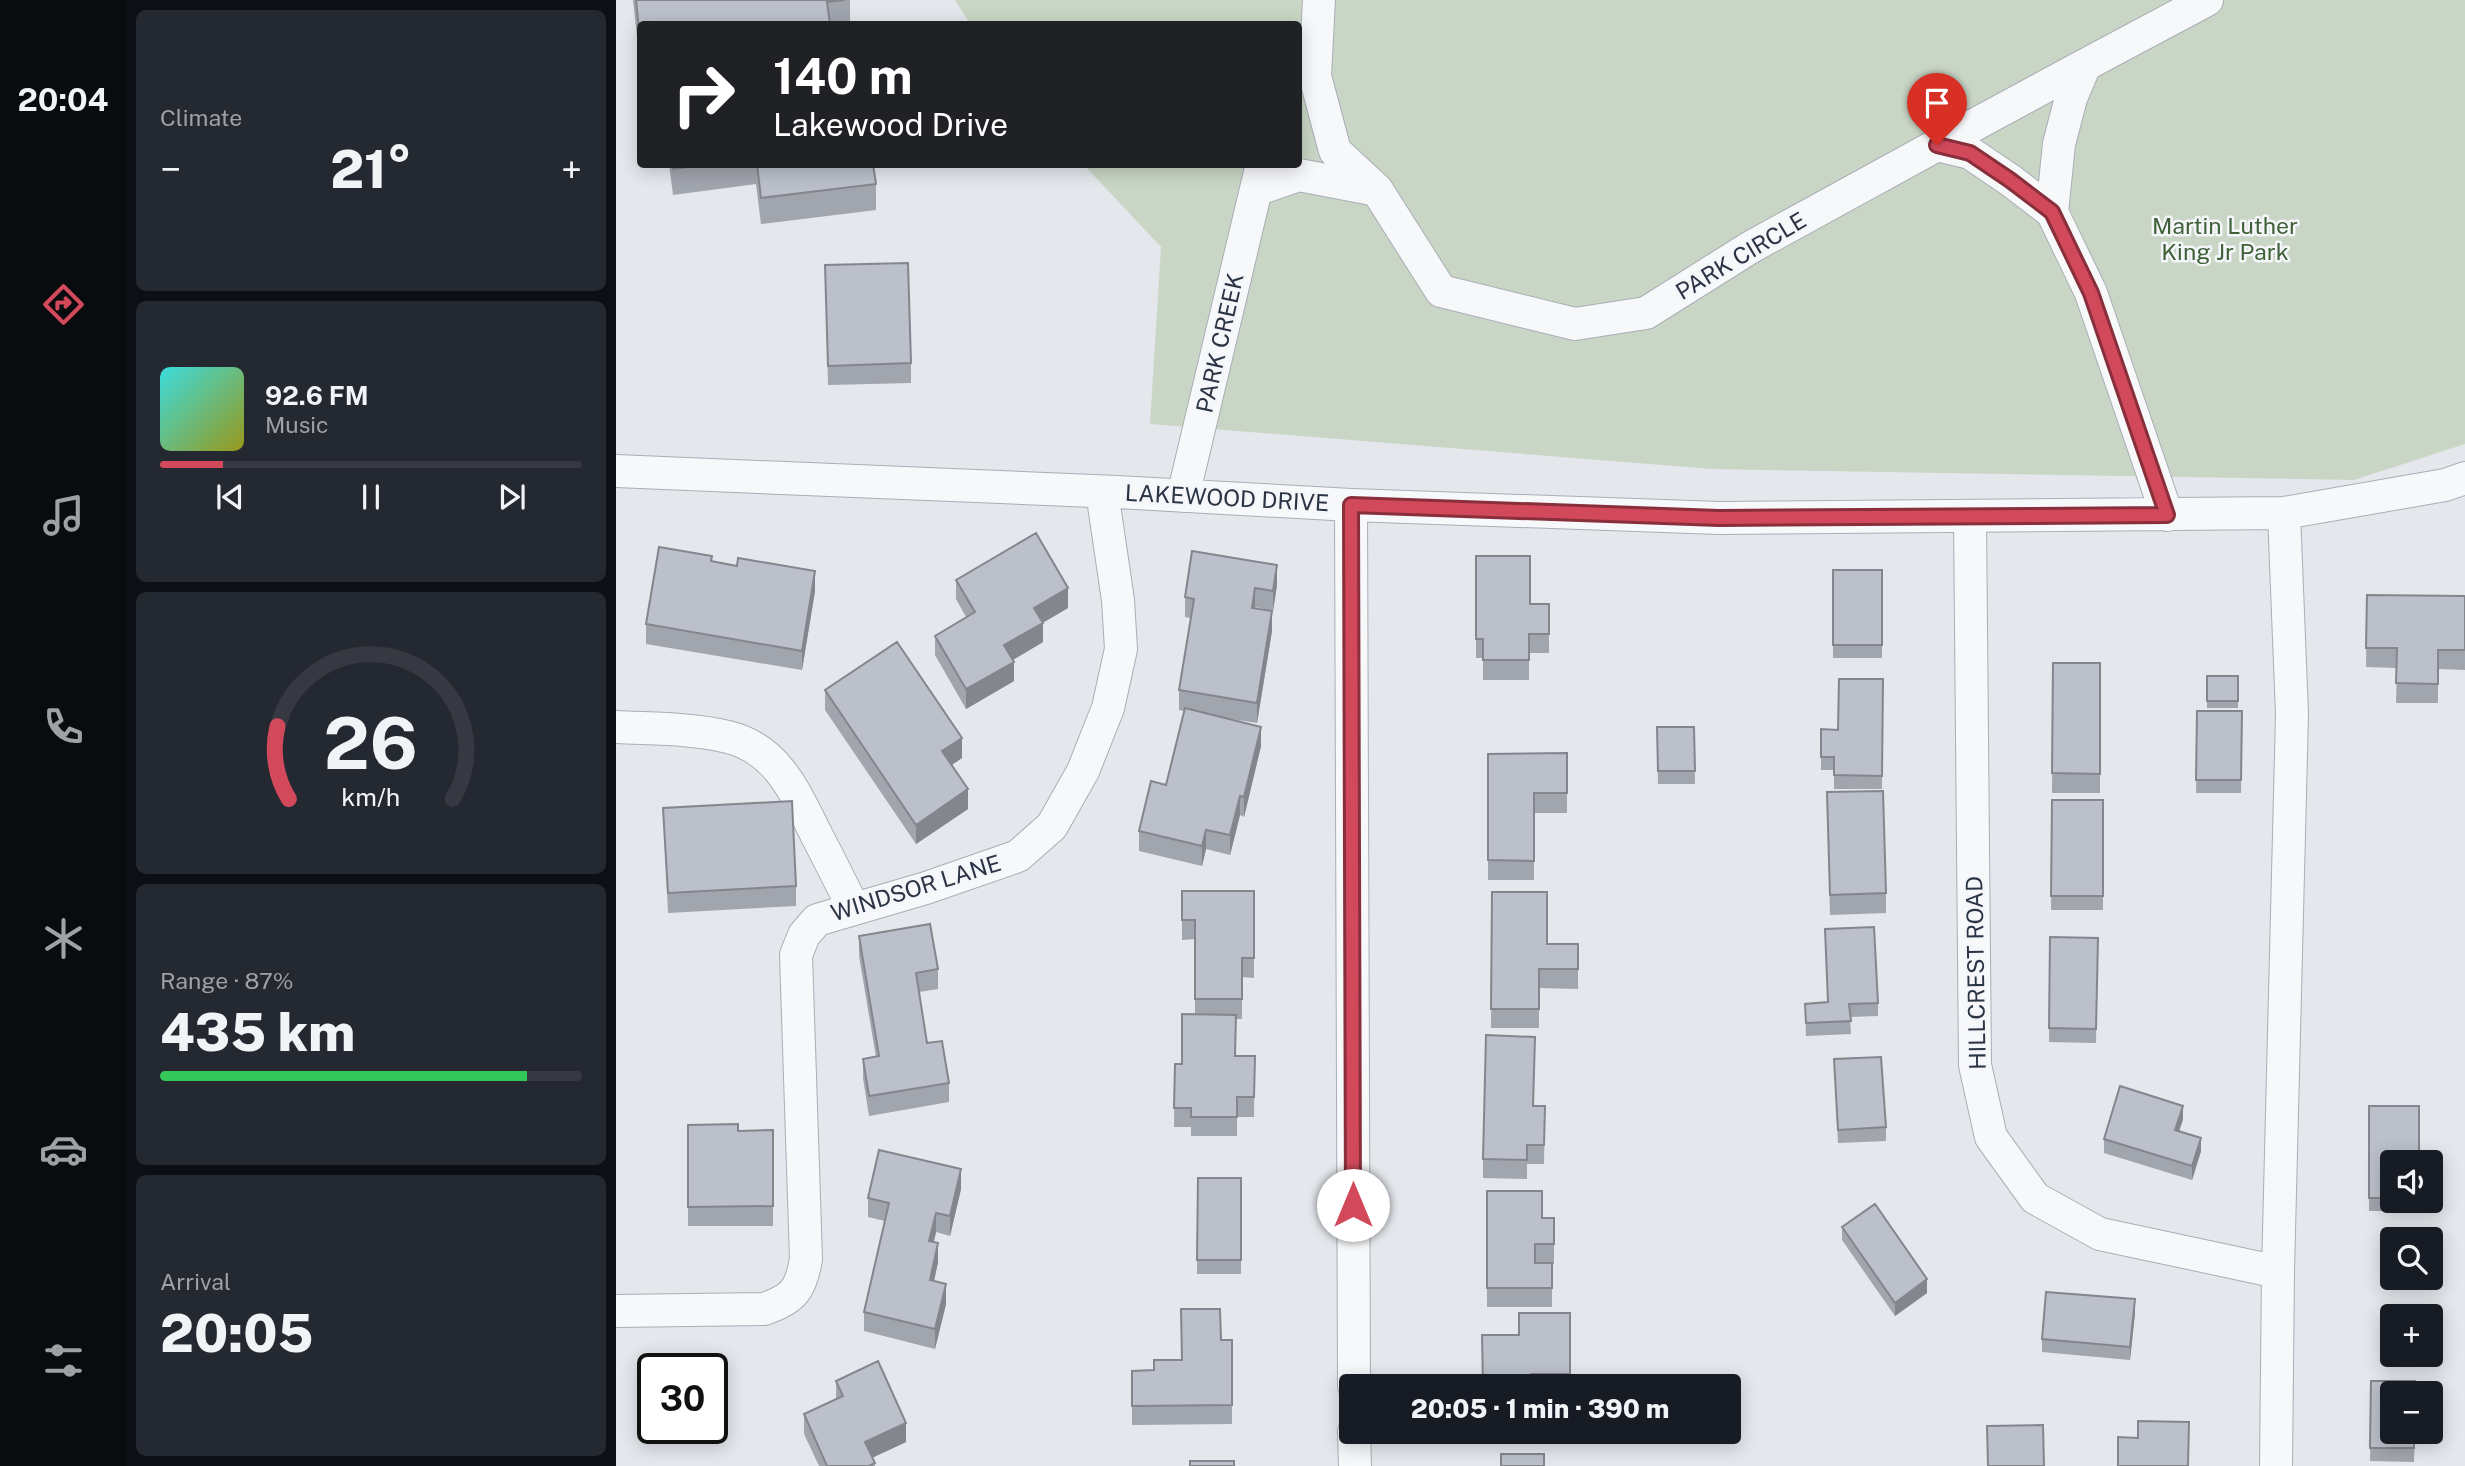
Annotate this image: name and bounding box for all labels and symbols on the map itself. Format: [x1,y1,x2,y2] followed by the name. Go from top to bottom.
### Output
[1907,73,1967,145] pin
[1671,206,1811,305] street label: PARK CIRCLE
[2152,212,2298,265] park label: Martin Luther King Jr Park
[1190,270,1249,415] street label: PARK CREEK
[1124,479,1330,516] street label: LAKEWOOD DRIVE
[828,849,1004,926] street label: WINDSOR LANE
[1960,876,1991,1070] street label: HILLCREST ROAD
[1316,1168,1390,1242] position arrow
[637,1353,728,1444] speed limit sign: 30

